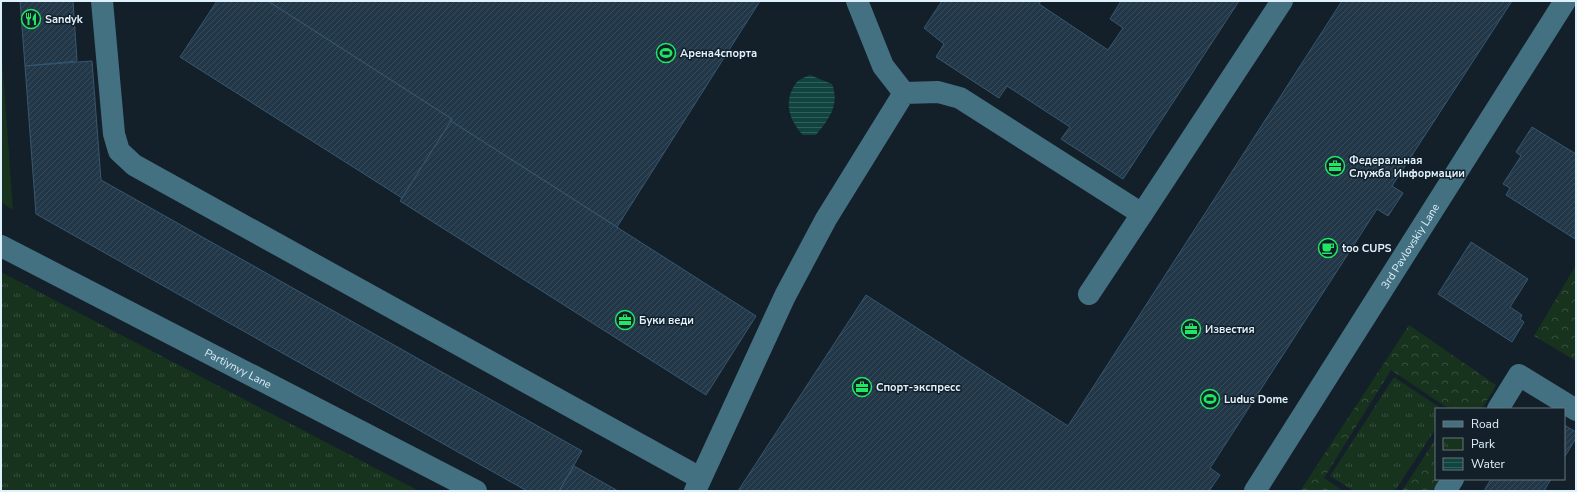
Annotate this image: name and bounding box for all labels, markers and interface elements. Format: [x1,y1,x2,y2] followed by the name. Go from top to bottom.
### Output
[20,8,42,30] restaurant icon: Sandyk
[45,12,84,27] place label: Sandyk
[655,42,677,64] sports icon: Арена4спорта
[680,46,757,61] place label: Арена4спорта
[1349,153,1465,181] place label: Федеральная Служба Информации
[1324,155,1346,177] office icon: Федеральная Служба Информации
[1378,200,1443,292] street label: 3rd Pavlovskiy Lane
[1317,237,1339,259] cafe icon: too CUPS
[1342,241,1392,256] place label: too CUPS
[614,309,636,331] office icon: Буки веди
[639,313,694,328] place label: Буки веди
[1180,318,1202,340] office icon: Известия
[1205,322,1255,337] place label: Известия
[202,345,274,392] street label: Partiynyy Lane
[851,376,873,398] office icon: Спорт-экспресс
[876,380,961,395] place label: Спорт-экспресс
[1199,388,1221,410] sports icon: Ludus Dome
[1224,392,1288,407] place label: Ludus Dome
[1435,408,1565,480] legend
[1471,416,1499,432] text: Road
[1471,436,1496,452] text: Park
[1471,456,1505,472] text: Water

